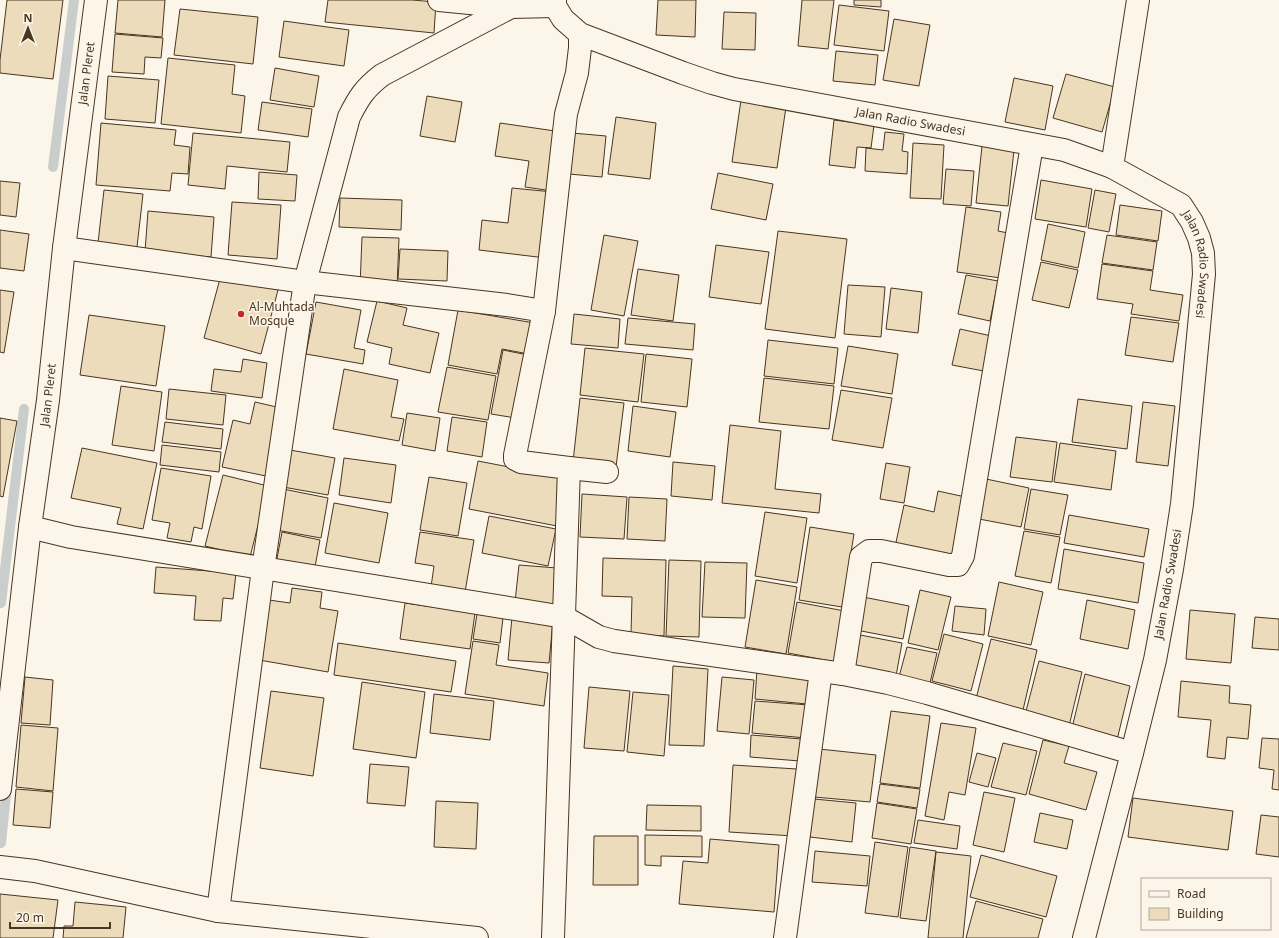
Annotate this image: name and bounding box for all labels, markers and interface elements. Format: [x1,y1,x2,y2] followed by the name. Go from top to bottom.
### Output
[8,8,48,48] north arrow
[24,10,32,25] text: N
[73,40,99,107] street label: Jalan Pleret
[853,102,967,140] street label: Jalan Radio Swadesi
[1178,206,1213,319] street label: Jalan Radio Swadesi
[249,298,315,329] place label: Al-Muhtada Mosque
[236,309,246,319] marker: Al-Muhtada Mosque
[35,362,60,429] street label: Jalan Pleret
[1149,528,1186,641] street label: Jalan Radio Swadesi
[1141,878,1271,930] legend
[1177,885,1206,902] text: Road
[10,904,110,930] scale bar
[1177,905,1224,922] text: Building
[16,909,44,926] text: 20 m

